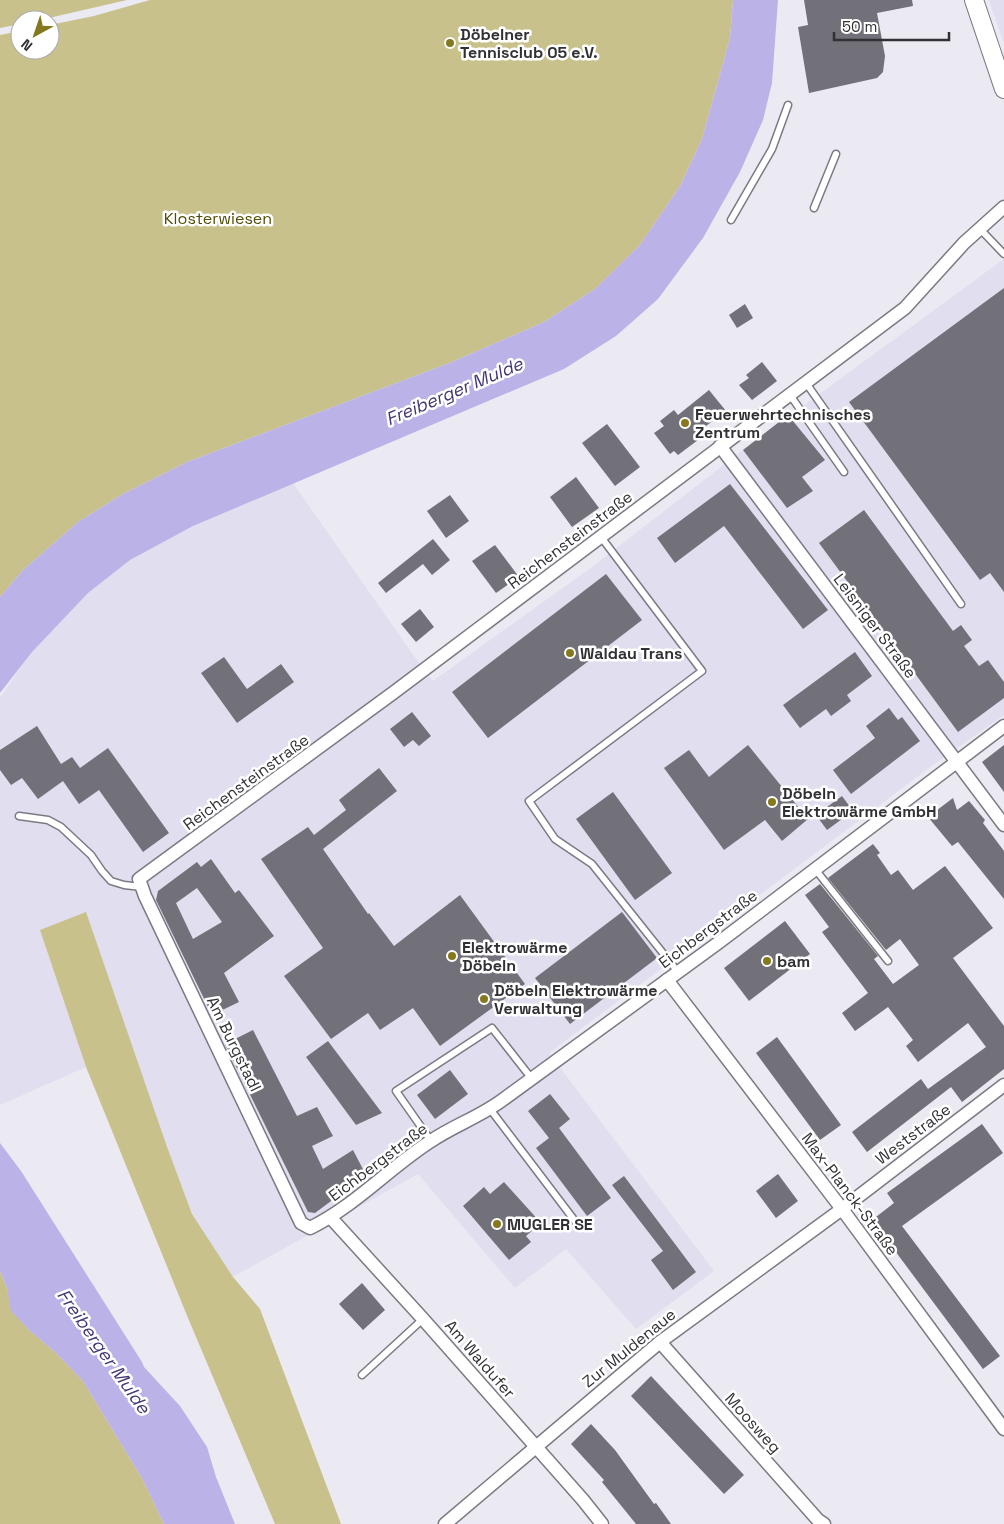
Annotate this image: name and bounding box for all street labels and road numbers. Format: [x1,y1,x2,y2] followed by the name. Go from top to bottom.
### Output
[503,486,637,594] street label: Reichensteinstraße
[829,569,921,683] street label: Leisniger Straße
[179,729,313,835] street label: Reichensteinstraße
[654,885,762,973] street label: Eichbergstraße
[202,993,266,1095] street label: Am Burgstadl
[871,1099,955,1169] street label: Weststraße
[324,1118,432,1206] street label: Eichbergstraße
[797,1128,903,1260] street label: Max-Planck-Straße
[578,1304,680,1392] street label: Zur Muldenaue
[440,1315,520,1403] street label: Am Waldufer
[720,1388,786,1458] street label: Moosweg

